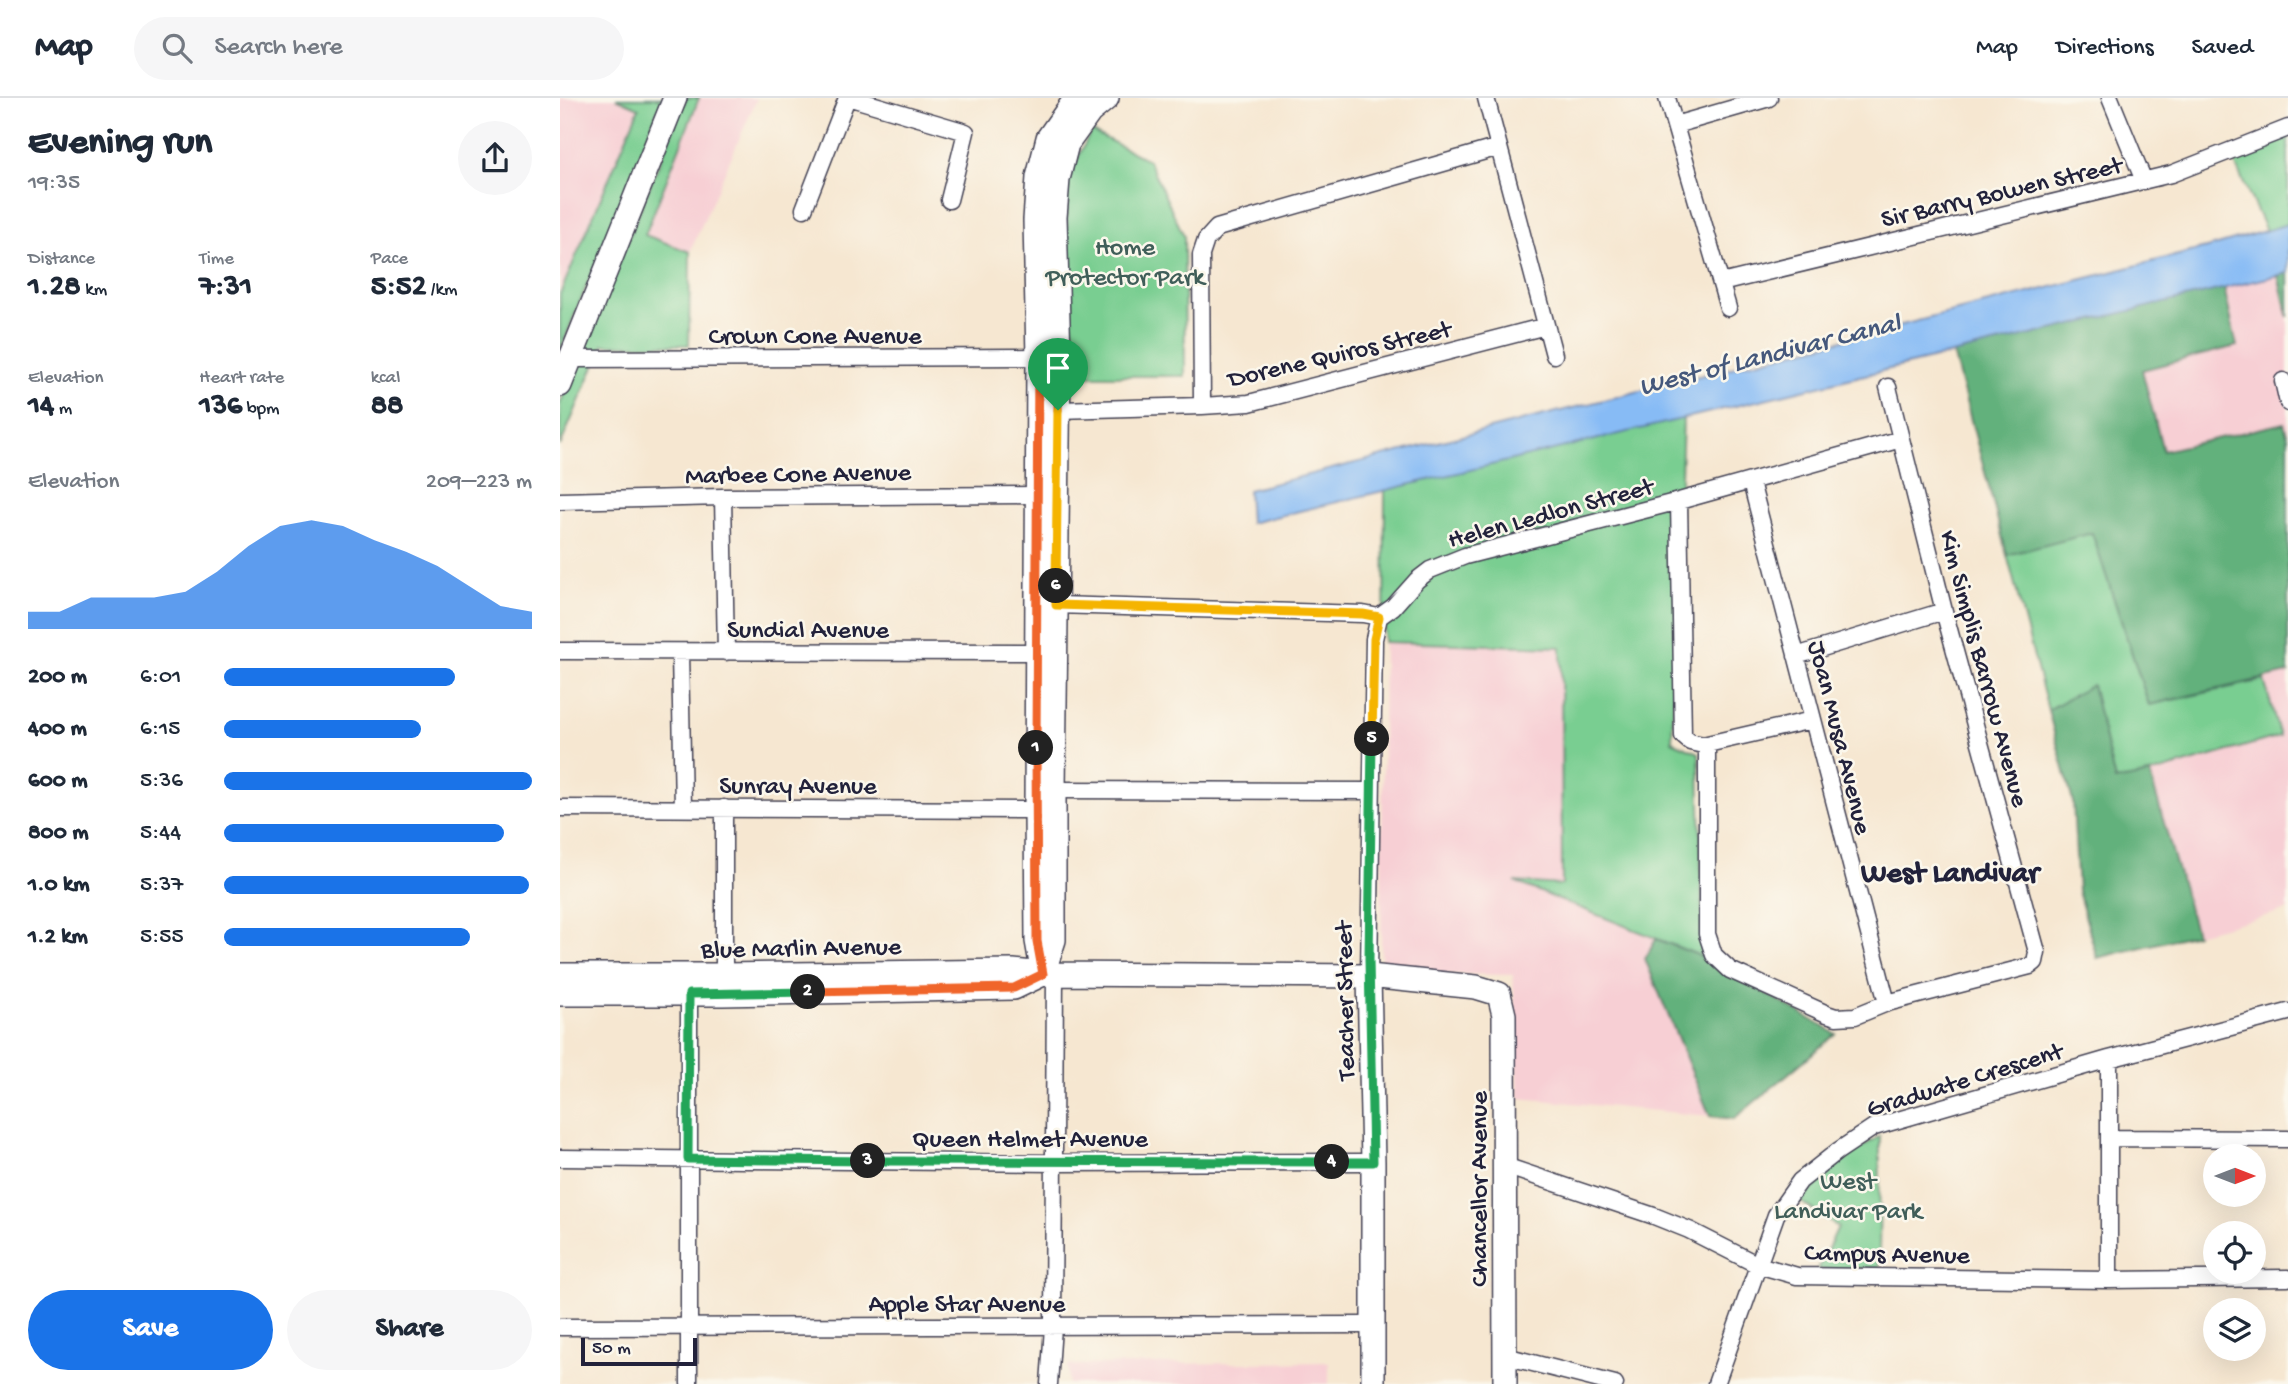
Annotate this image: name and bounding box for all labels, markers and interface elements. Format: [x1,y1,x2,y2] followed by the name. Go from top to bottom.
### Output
[134,17,624,80] search box
[35,29,92,67] text: Map
[158,29,196,67] icon: search
[214,33,343,64] text: Search here
[1976,34,2018,63] text: Map
[2056,34,2154,63] text: Directions
[2192,34,2253,63] text: Saved
[458,121,532,195] button: share
[28,122,212,166] text: Evening run
[1879,151,2128,237] street label: Sir Barry Bowen Street
[28,170,80,197] text: 19:35
[1045,234,1207,295] park label: Home Protector Park
[28,248,95,271] text: Distance
[199,248,234,271] text: Time
[371,248,408,271] text: Pace
[28,271,81,306] text: 1.28
[199,271,252,306] text: 7:31
[371,271,426,306] text: 5:52
[81,279,107,302] text: km
[426,279,457,302] text: /km
[1636,307,1906,405] water label: West of Landivar Canal
[1223,315,1457,398] street label: Dorene Quiros Street
[708,323,922,354] street label: Crown Cone Avenue
[1028,338,1088,410] pin
[1039,349,1077,387] icon: arrive
[28,367,104,390] text: Elevation
[199,367,284,390] text: Heart rate
[371,367,400,390] text: kcal
[28,390,54,425] text: 14
[199,390,242,425] text: 136
[371,390,404,425] text: 88
[54,398,72,421] text: m
[242,398,280,421] text: bpm
[685,459,912,494] street label: Marbee Cone Avenue
[28,469,119,496] text: Elevation
[426,469,532,496] text: 209–223 m
[1445,472,1659,558] street label: Helen Ledlon Street
[1930,528,2034,811] street label: Kim Simplis Barrow Avenue
[1038,568,1074,603] pin: 6
[1051,574,1060,597] text: 6
[727,617,890,648] street label: Sundial Avenue
[1799,638,1877,839] street label: Joan Musa Avenue
[28,664,87,691] text: 200 m
[140,664,181,691] text: 6:01
[28,716,87,743] text: 400 m
[140,716,180,743] text: 6:15
[1354,722,1390,756] pin: 5
[1367,727,1377,750] text: 5
[1018,730,1054,766] pin: 1
[1032,736,1039,759] text: 1
[28,768,88,795] text: 600 m
[140,768,183,795] text: 5:36
[719,773,877,804] street label: Sunray Avenue
[28,820,89,847] text: 800 m
[140,820,181,847] text: 5:44
[1860,858,2042,893] district label: West Landivar
[28,872,90,899] text: 1.0 km
[140,872,183,899] text: 5:37
[1331,919,1364,1083] street label: Teacher Street
[28,924,88,951] text: 1.2 km
[140,924,184,951] text: 5:55
[700,933,902,968] street label: Blue Marlin Avenue
[790,974,826,1010] pin: 2
[803,980,812,1003] text: 2
[1863,1037,2069,1127] street label: Graduate Crescent
[1466,1091,1497,1287] street label: Chancellor Avenue
[912,1126,1149,1157] street label: Queen Helmet Avenue
[850,1144,886,1178] pin: 3
[1314,1144,1350,1180] pin: 4
[2203,1144,2266,1208] north arrow
[2203,1144,2266,1361] map controls
[863,1149,872,1172] text: 3
[1327,1150,1336,1173] text: 4
[1774,1168,1924,1229] park label: West Landivar Park
[2203,1221,2266,1284] button: locate
[1804,1240,1971,1273] street label: Campus Avenue
[28,1290,273,1370] button: Save
[287,1290,532,1370] button: Share
[869,1291,1066,1322] street label: Apple Star Avenue
[2203,1298,2266,1361] button: layers
[581,1335,696,1367] scale bar
[592,1338,631,1361] text: 50 m

